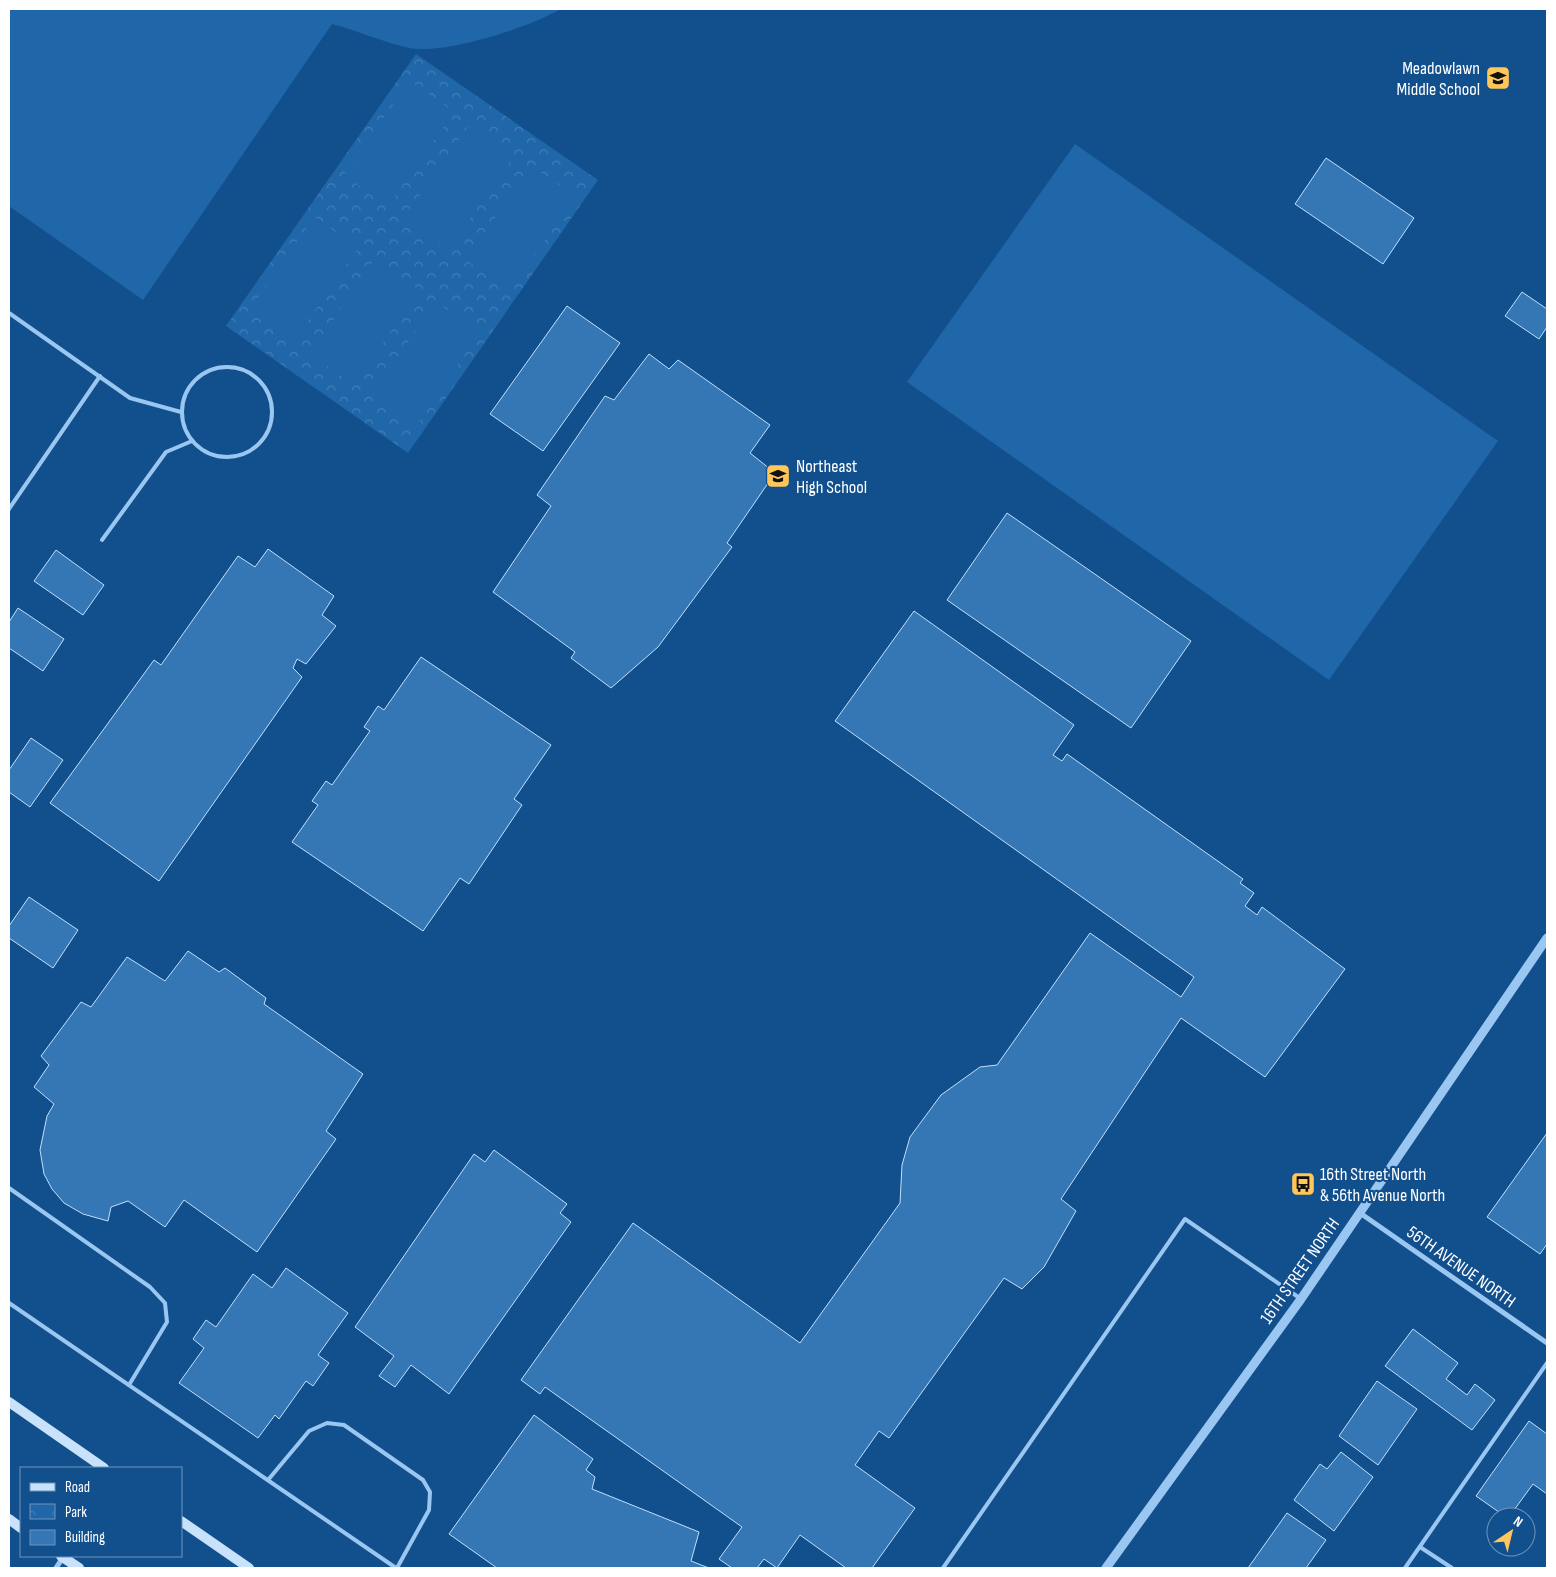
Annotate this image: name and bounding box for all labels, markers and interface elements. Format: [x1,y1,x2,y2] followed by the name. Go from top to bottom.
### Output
[1397,58,1480,100] place label: Meadowlawn Middle School
[1485,65,1511,91] school or university icon: Meadowlawn Middle School
[796,456,867,498] place label: Northeast High School
[765,463,791,489] school or university icon: Northeast High School
[1320,1164,1445,1206] place label: 16th Street North & 56th Avenue North
[1290,1171,1316,1197] bus stop icon: 16th Street North & 56th Avenue North
[1256,1214,1344,1328] street label: 16TH STREET NORTH
[1403,1222,1519,1312] street label: 56TH AVENUE NORTH
[20,1467,182,1557] legend
[65,1478,90,1497] text: Road
[65,1503,87,1522] text: Park
[1486,1507,1536,1557] north arrow
[1510,1513,1526,1531] text: N
[65,1528,105,1547] text: Building

